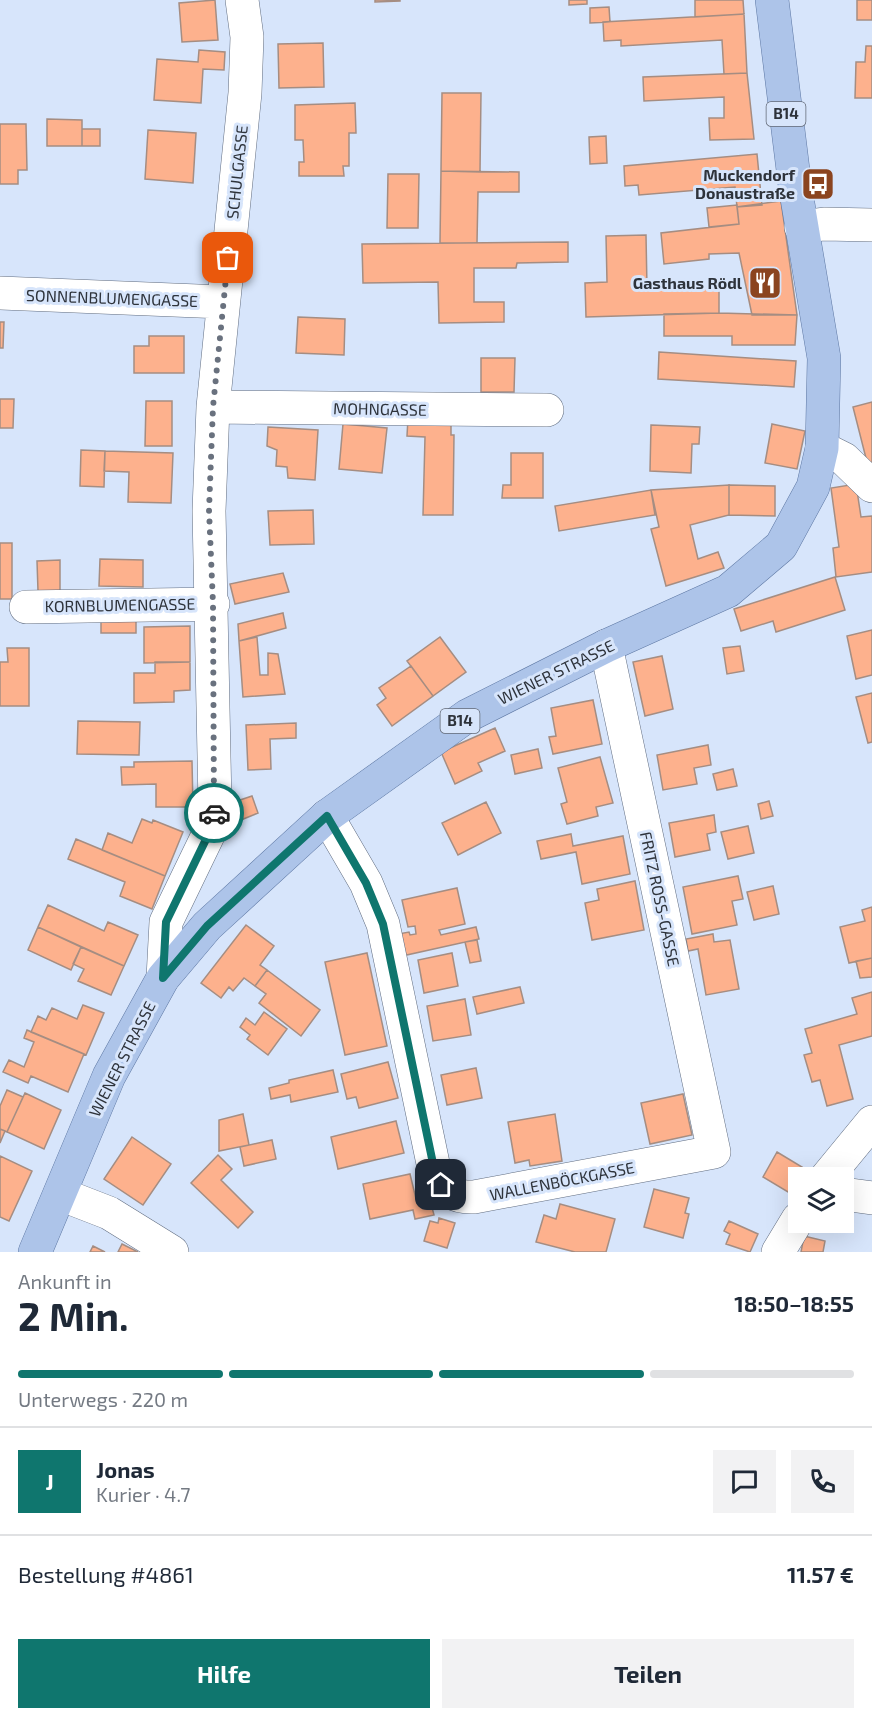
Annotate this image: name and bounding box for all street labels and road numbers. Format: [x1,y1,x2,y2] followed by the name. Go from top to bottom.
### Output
[766,102,806,126] road number: B14
[222,124,251,220] street label: SCHULGASSE
[26,285,198,310] street label: SONNENBLUMENGASSE
[333,398,427,419] street label: MOHNGASSE
[45,594,196,615] street label: KORNBLUMENGASSE
[495,635,617,708] street label: WIENER STRASSE
[440,709,480,733] road number: B14
[637,830,684,968] street label: FRITZ ROSS-GASSE
[84,998,159,1120] street label: WIENER STRASSE
[488,1157,636,1204] street label: WALLENBÖCKGASSE

